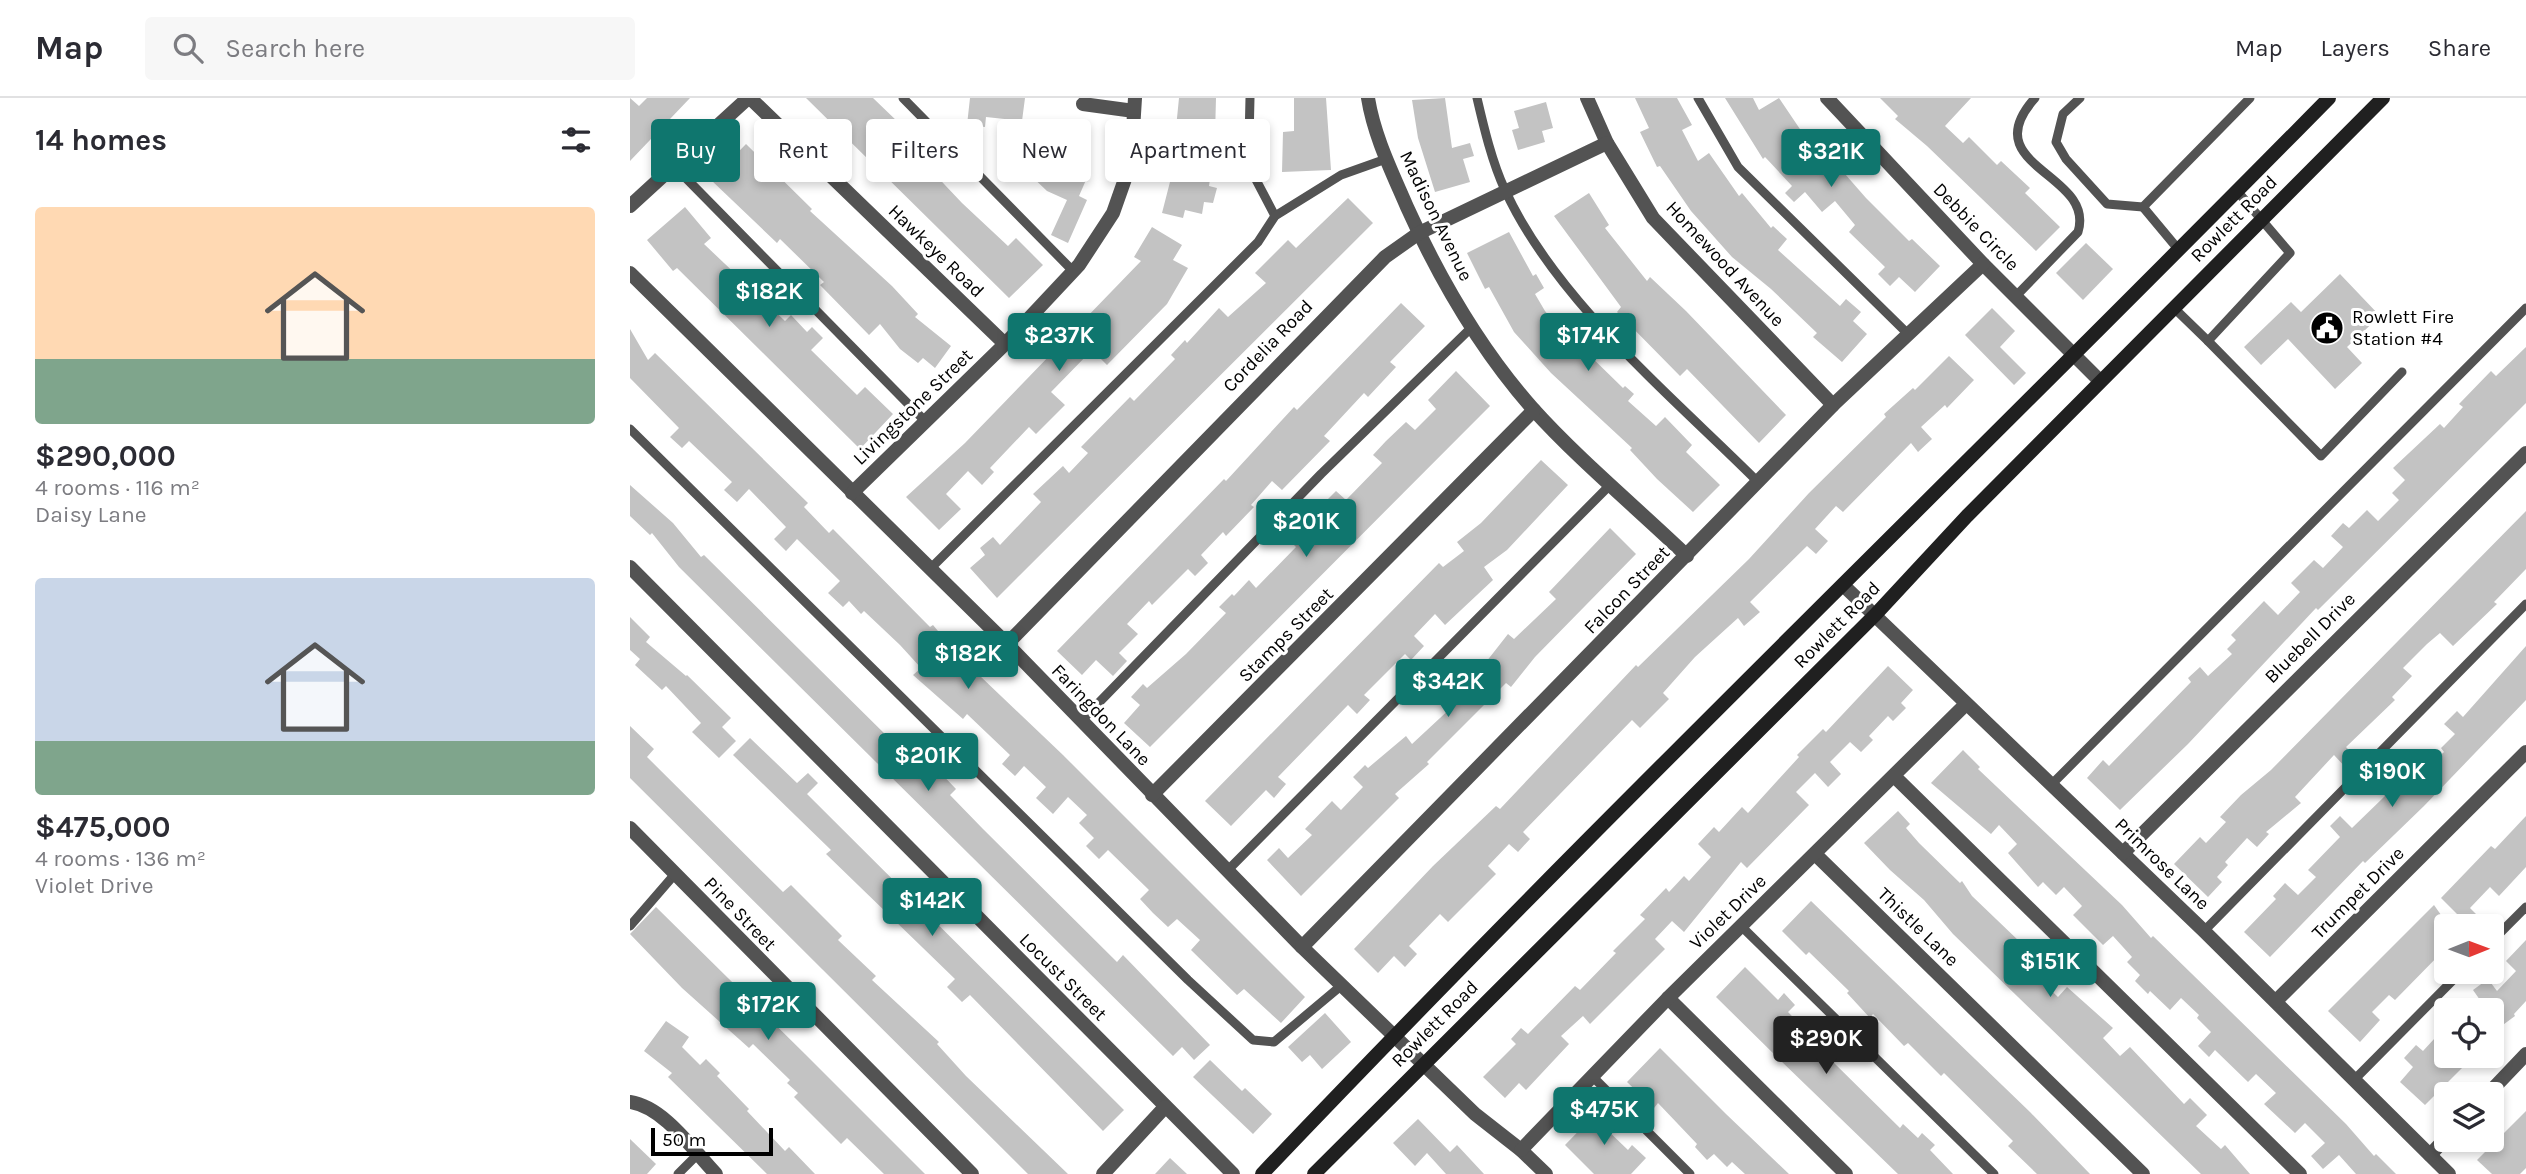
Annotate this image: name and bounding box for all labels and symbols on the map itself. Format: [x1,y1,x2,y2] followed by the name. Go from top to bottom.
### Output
[1782,130,1880,189] pin: $321K
[1395,147,1477,285] street label: Madison Avenue
[2186,171,2282,267] street label: Rowlett Road
[1929,178,2023,276] street label: Debbie Circle
[1661,197,1789,331] street label: Homewood Avenue
[884,200,988,302] street label: Hawkeye Road
[720,270,818,329] pin: $182K
[1219,295,1317,397] street label: Cordelia Road
[2352,306,2454,350] place label: Rowlett Fire Station #4
[2308,309,2346,347] public building icon: Rowlett Fire Station #4
[1010,314,1108,373] pin: $237K
[1539,314,1637,373] pin: $174K
[849,344,977,470] street label: Livingstone Street
[1257,500,1355,559] pin: $201K
[1580,541,1674,639] street label: Falcon Street
[1789,577,1885,673] street label: Rowlett Road
[1234,583,1338,687] street label: Stamps Street
[2260,588,2360,688] street label: Bluebell Drive
[919,632,1017,691] pin: $182K
[1047,660,1155,770] street label: Faringdon Lane
[1399,660,1497,719] pin: $342K
[879,734,977,793] pin: $201K
[2343,750,2441,809] pin: $190K
[2110,813,2214,915] street label: Primrose Lane
[2307,842,2409,944] street label: Trumpet Drive
[1685,870,1771,954] street label: Violet Drive
[699,873,781,955] street label: Pine Street
[883,878,981,938] pin: $142K
[1873,883,1963,971] street label: Thistle Lane
[2434,914,2504,984] north arrow
[1015,929,1111,1025] street label: Locust Street
[2001,940,2099,999] pin: $151K
[1387,976,1483,1072] street label: Rowlett Road
[719,982,817,1042] pin: $172K
[1777,1016,1875,1076] pin: $290K
[1555,1088,1653,1147] pin: $475K
[651,1125,774,1157] scale bar

